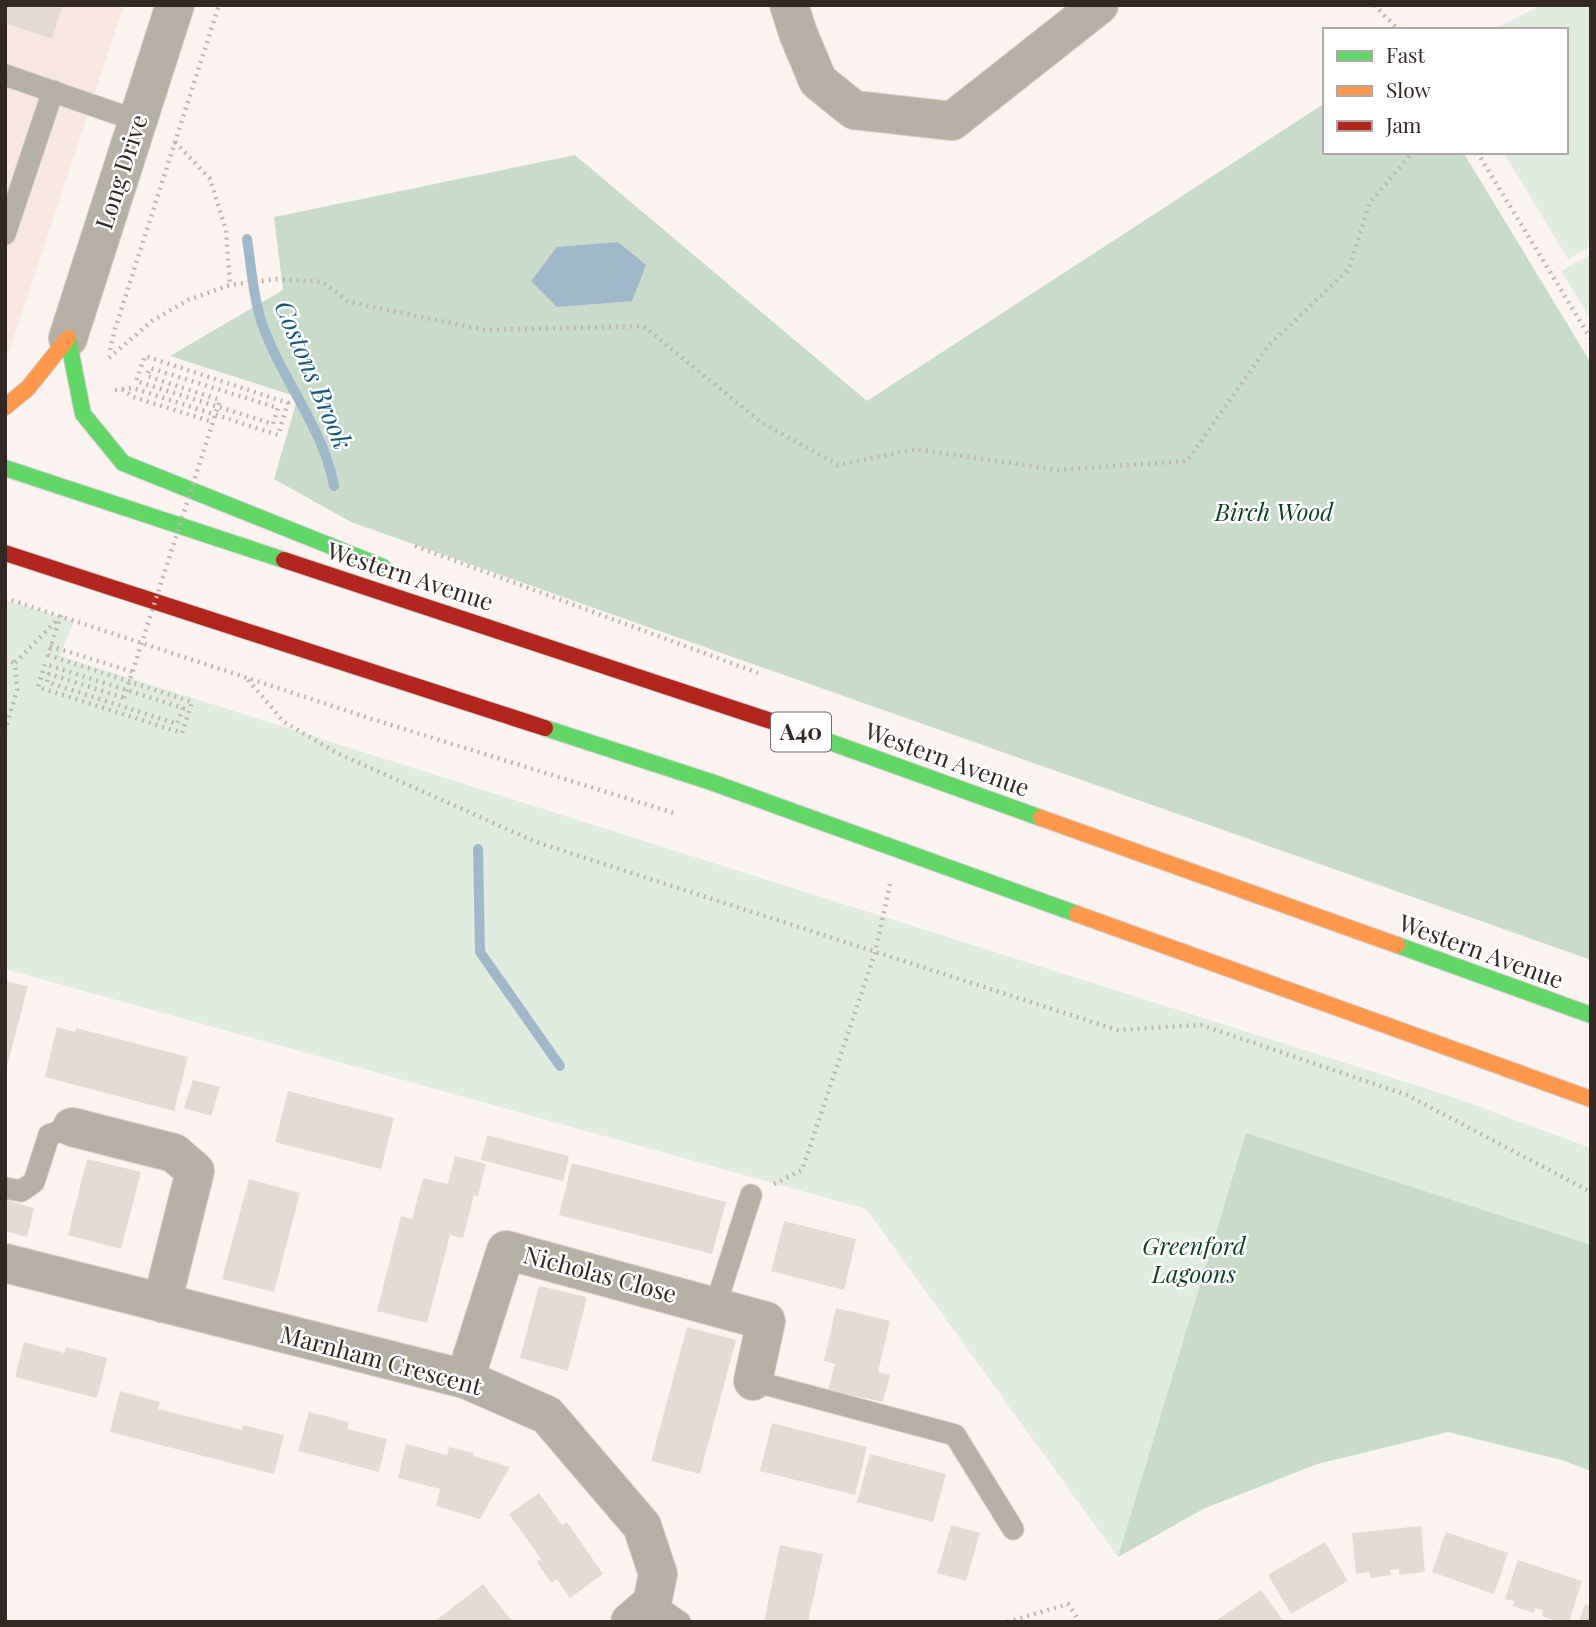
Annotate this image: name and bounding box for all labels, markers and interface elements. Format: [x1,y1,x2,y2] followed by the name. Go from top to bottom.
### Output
[1323,28,1568,154] legend
[1386,40,1425,68] text: Fast
[1386,75,1431,103] text: Slow
[87,110,154,233] street label: Long Drive
[1385,110,1422,138] text: Jam
[267,295,362,454] water label: Costons Brook
[1214,495,1334,527] park label: Birch Wood
[322,533,498,617] street label: Western Avenue
[771,712,831,752] road number: A40
[860,713,1034,803] street label: Western Avenue
[1394,905,1568,995] street label: Western Avenue
[1142,1229,1247,1289] park label: Greenford Lagoons
[521,1237,681,1309] street label: Nicholas Close
[277,1317,486,1401] street label: Marnham Crescent

